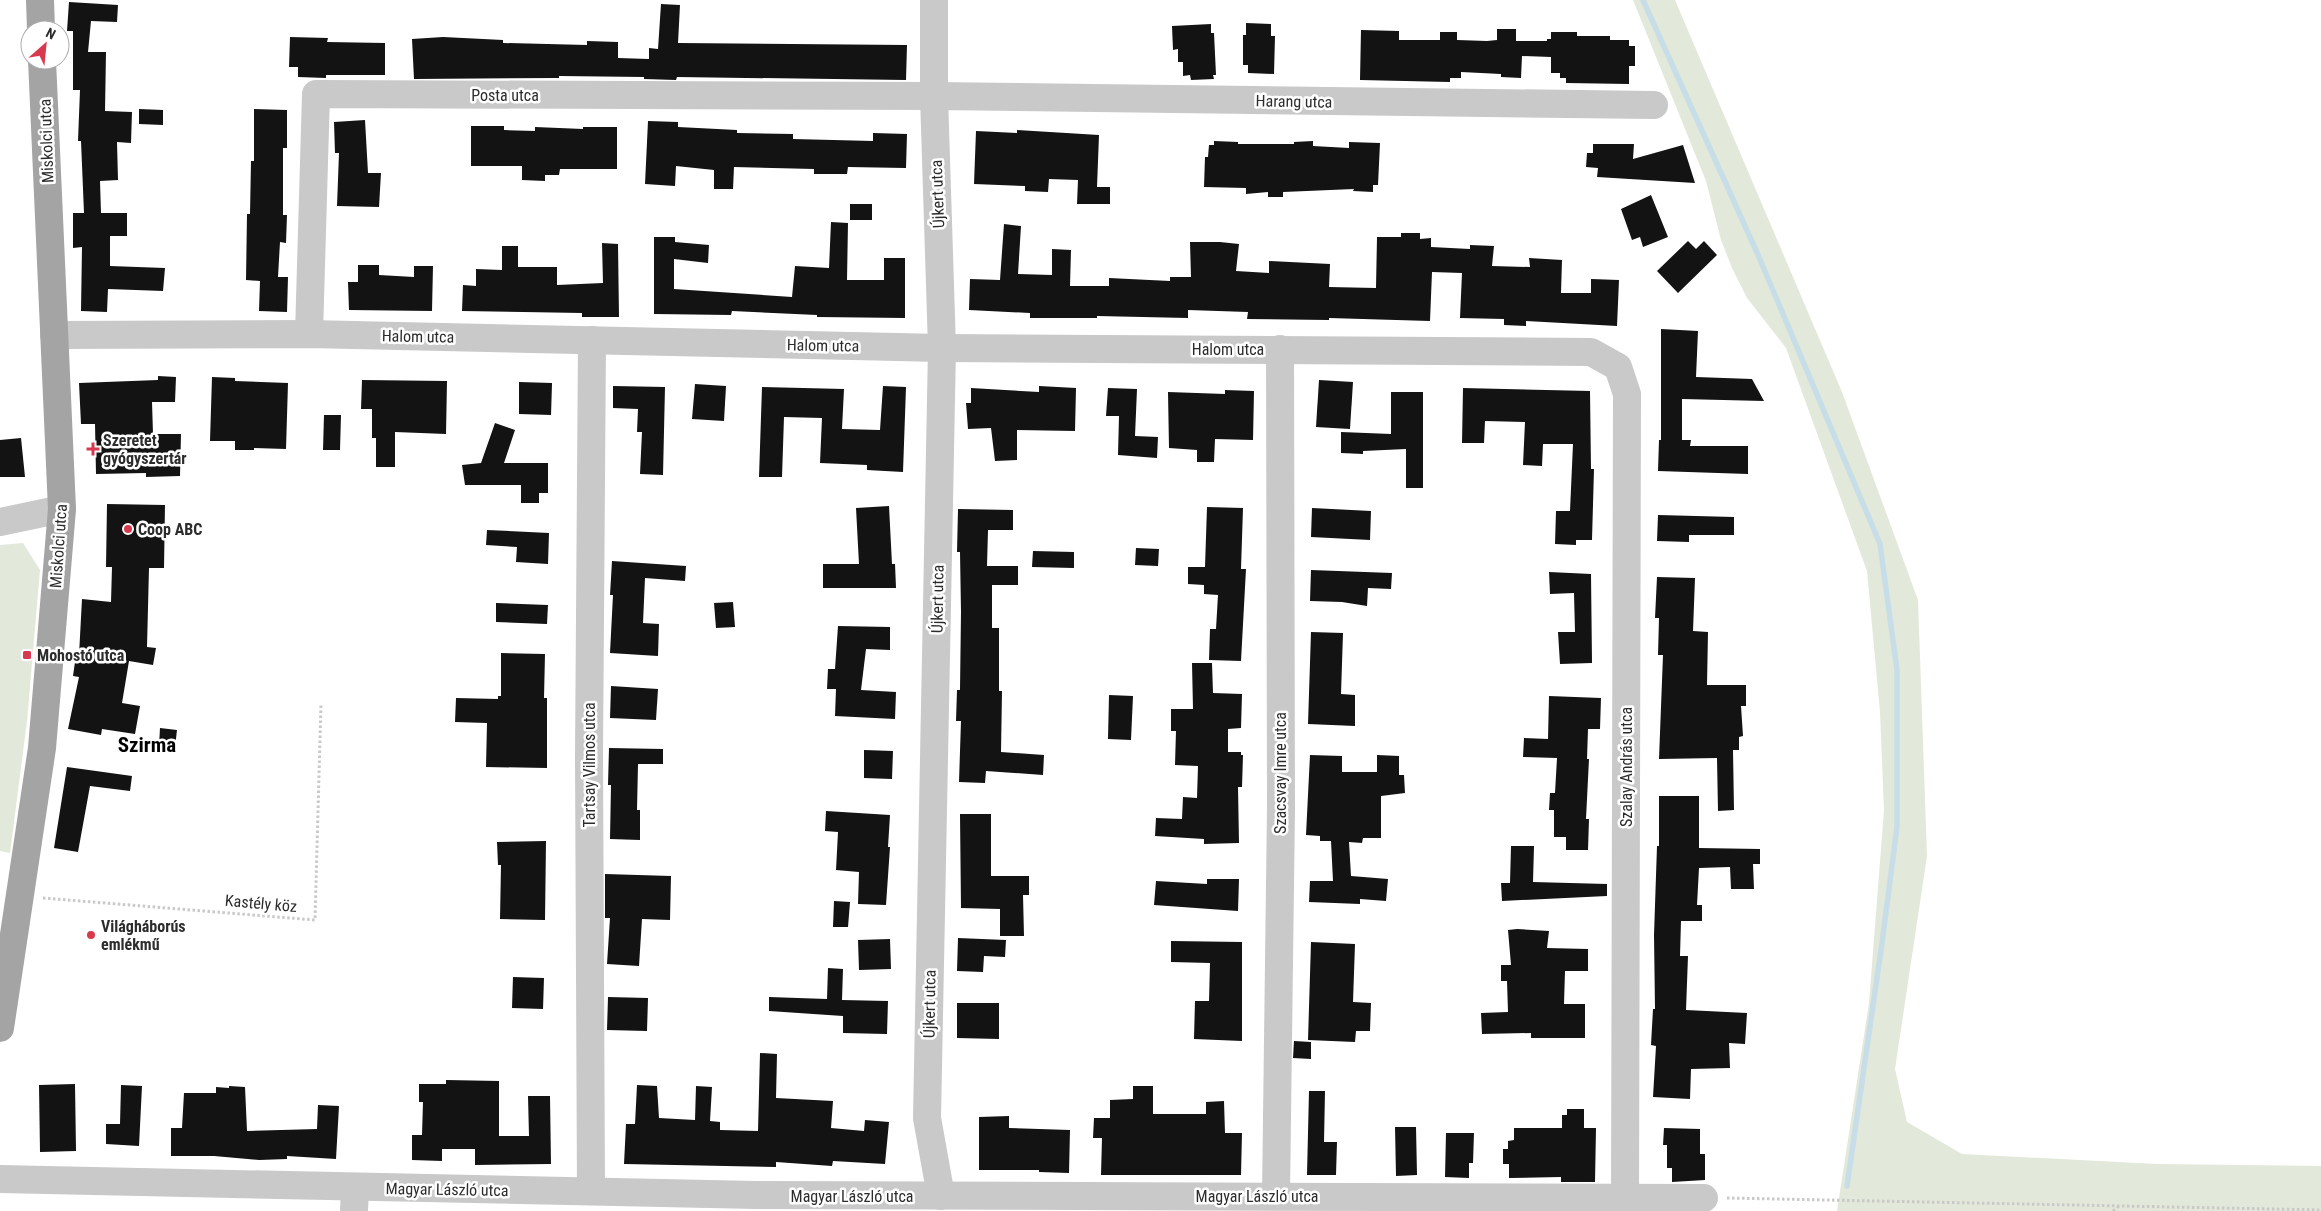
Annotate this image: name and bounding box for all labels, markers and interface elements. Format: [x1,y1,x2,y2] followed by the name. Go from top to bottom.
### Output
[20,20,70,70] north arrow
[43,24,58,42] text: N
[471,86,539,105] street label: Posta utca
[1256,91,1332,112] street label: Harang utca
[36,99,57,183] street label: Miskolci utca
[927,160,948,228] street label: Újkert utca
[382,326,454,347] street label: Halom utca
[787,335,859,356] street label: Halom utca
[1192,340,1264,359] street label: Halom utca
[103,431,187,468] place label: Szeretet gyógyszertár
[87,443,99,455] marker: Szeretet gyógyszertár
[46,503,71,589] street label: Miskolci utca
[138,520,202,539] place label: Coop ABC
[122,523,134,535] marker: Coop ABC
[927,565,948,633] street label: Újkert utca
[37,646,125,665] place label: Mohostó utca
[21,649,33,661] marker: Mohostó utca
[580,702,599,828] street label: Tartsay Vilmos utca
[1617,707,1636,827] street label: Szalay András utca
[1271,712,1290,834] street label: Szacsvay Imre utca
[118,733,176,757] district label: Szirma
[224,891,298,916] street label: Kastély köz
[101,917,186,954] place label: Világháborús emlékmű
[85,929,97,941] marker: Világháborús emlékmű
[919,970,940,1038] street label: Újkert utca
[385,1179,509,1200] street label: Magyar László utca
[791,1187,913,1206] street label: Magyar László utca
[1196,1187,1318,1206] street label: Magyar László utca

